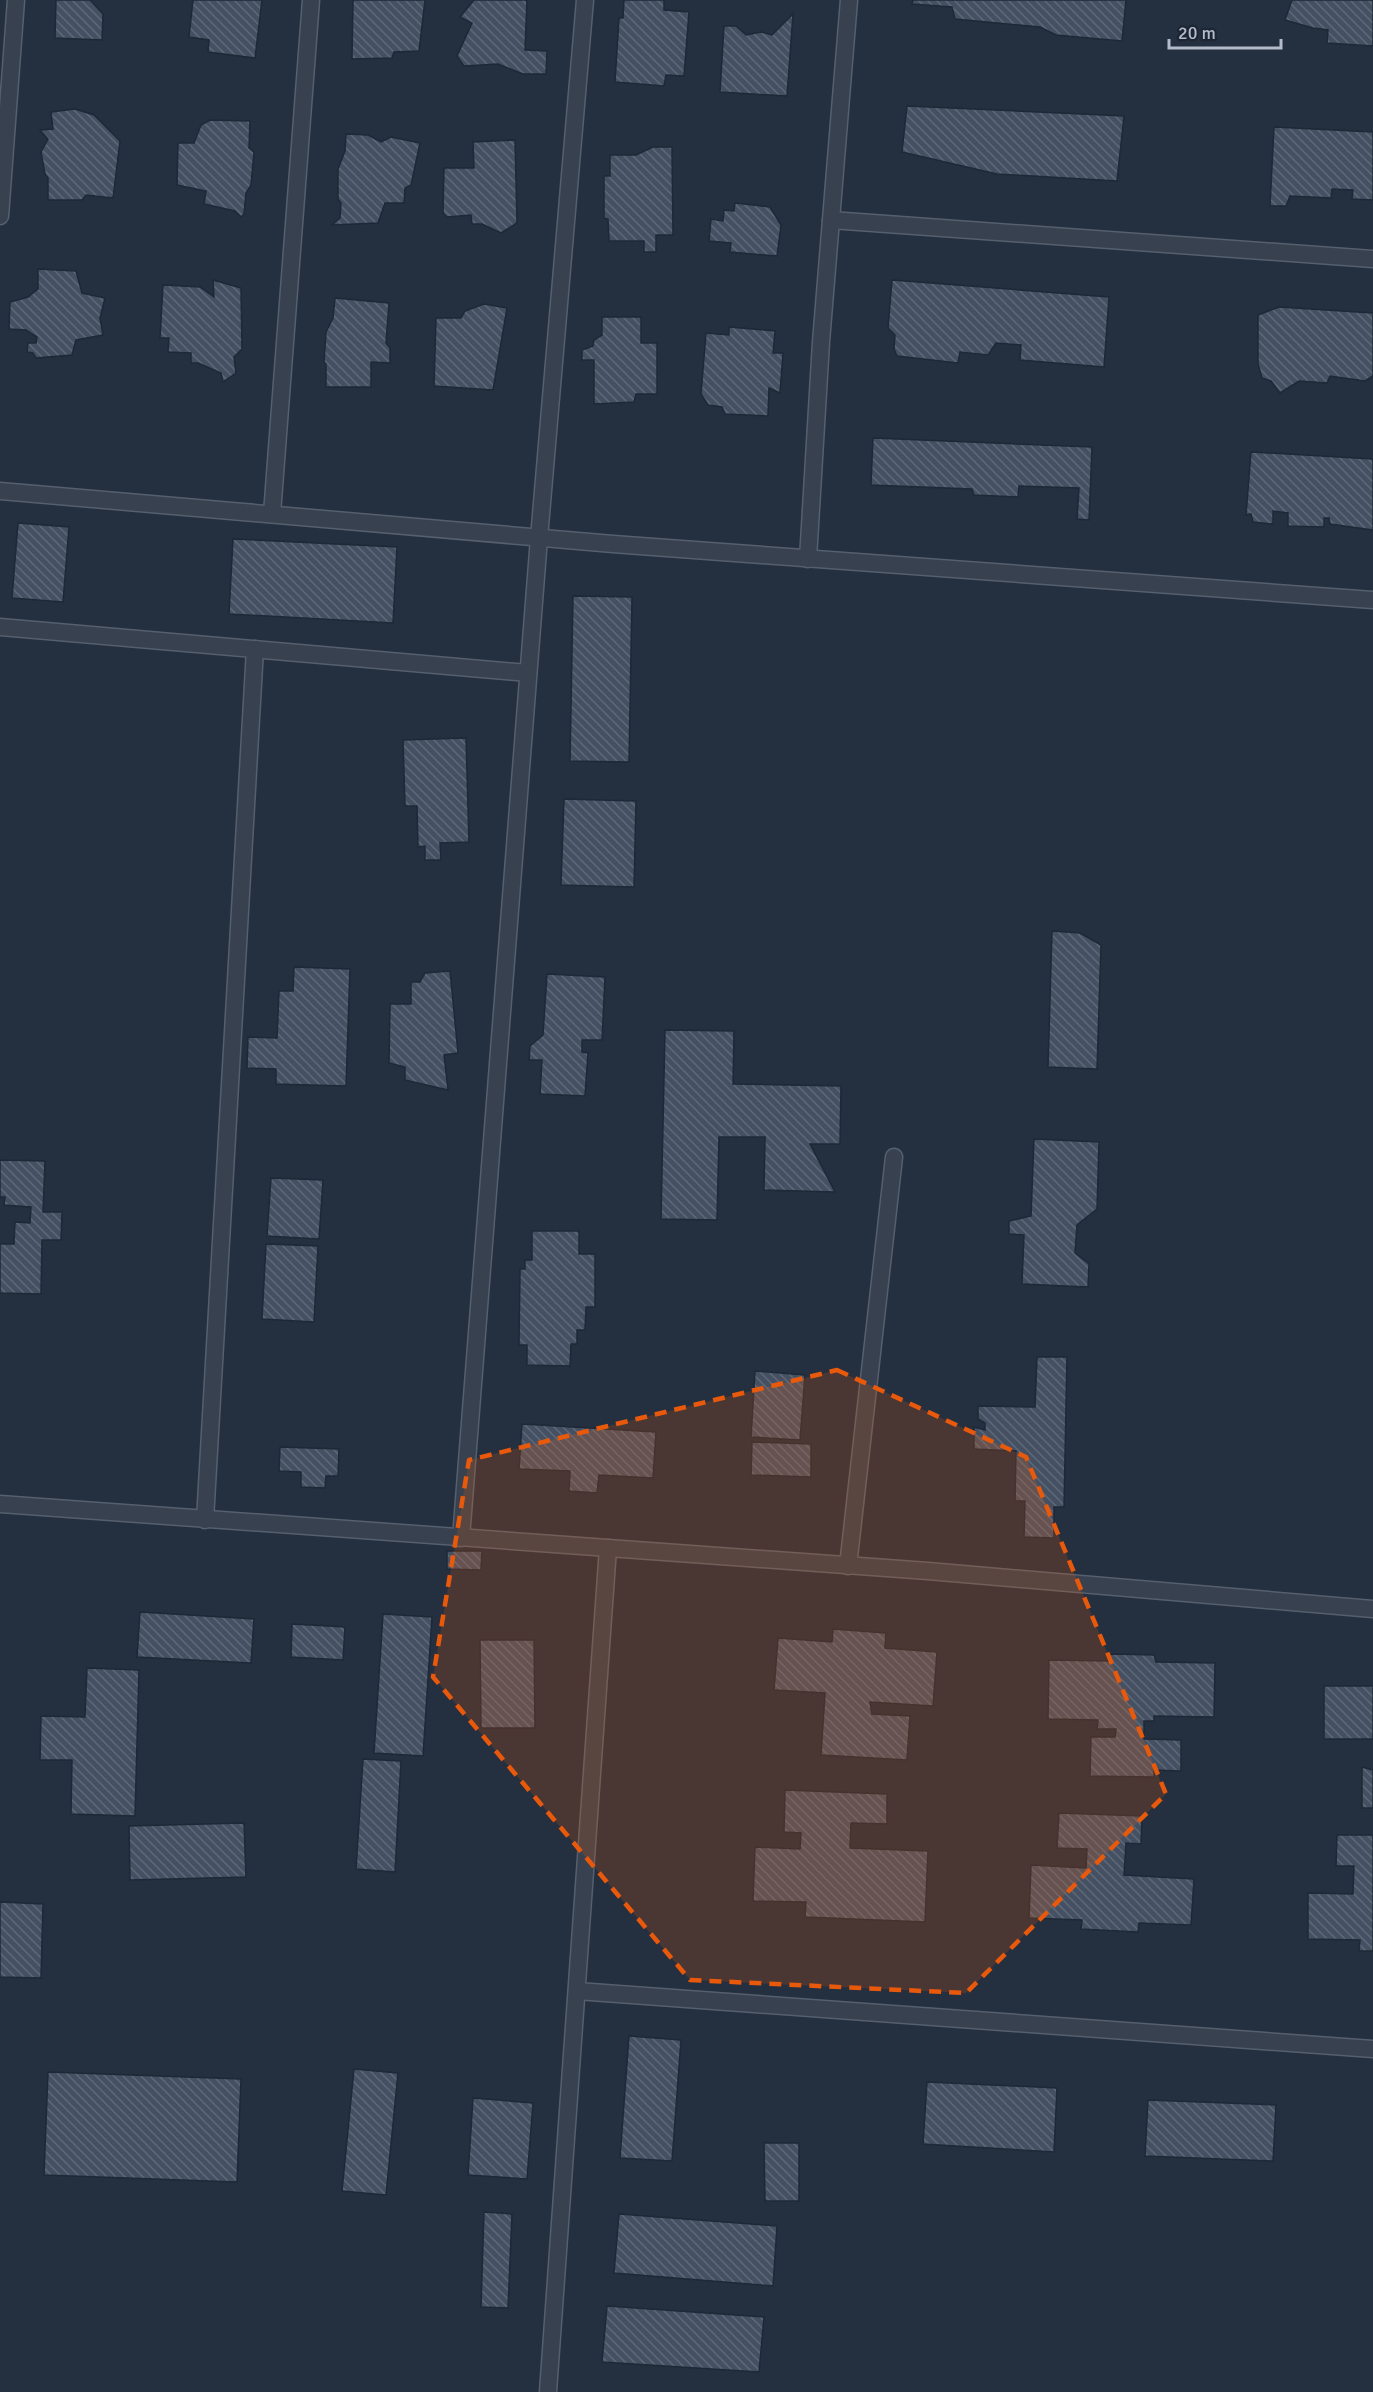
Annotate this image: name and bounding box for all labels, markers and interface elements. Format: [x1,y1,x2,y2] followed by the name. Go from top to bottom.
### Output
[1169,12,1282,50] scale bar
[1178,22,1216,44] text: 20 m

